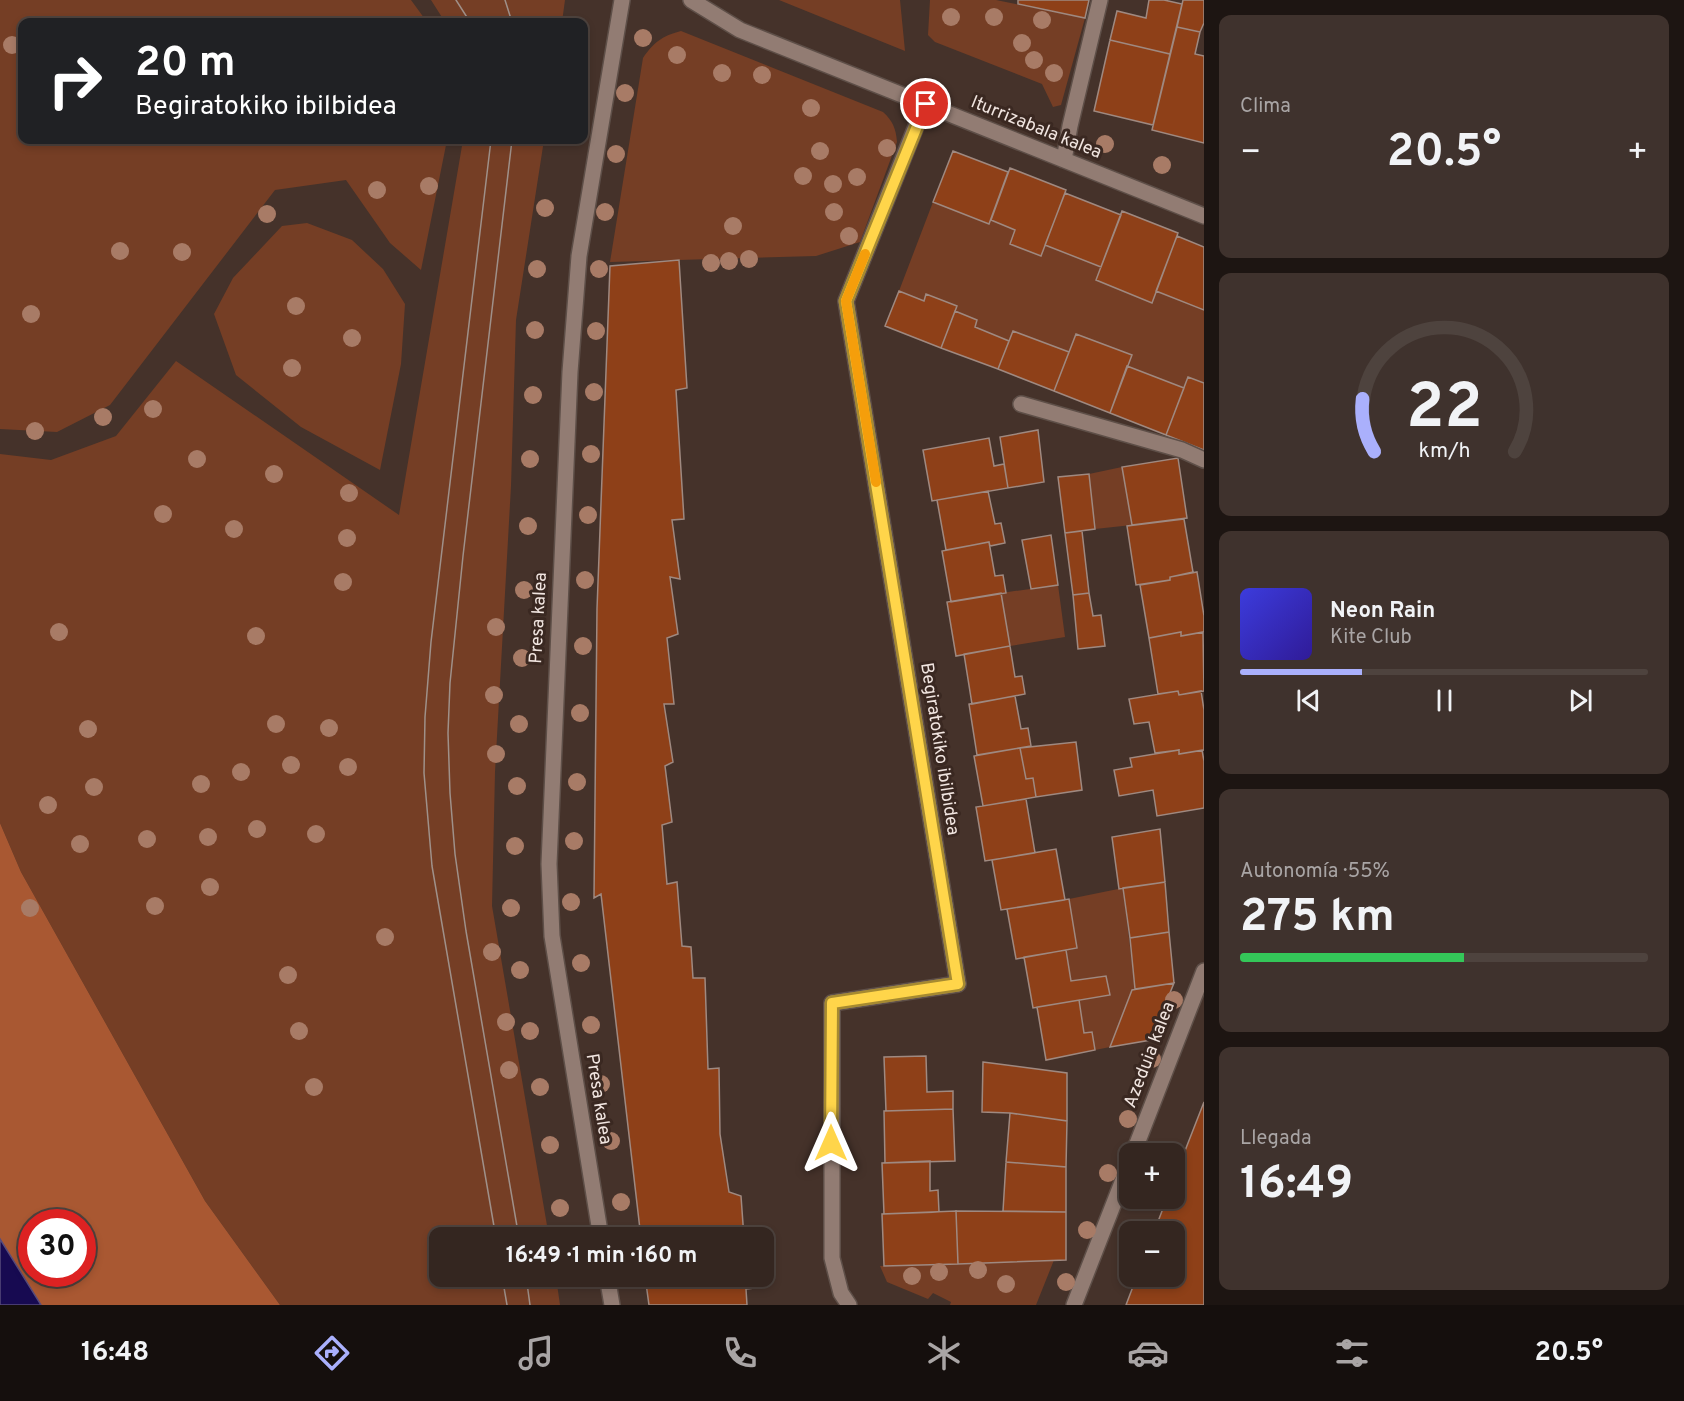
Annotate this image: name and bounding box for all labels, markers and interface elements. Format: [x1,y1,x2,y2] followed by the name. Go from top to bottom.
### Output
[135,38,236,91] text: 20 m
[36,42,114,120] icon: right
[900,78,951,129] pin
[909,87,942,120] icon: arrive
[135,90,397,124] text: Begiratokiko ibilbidea
[967,91,1105,165] street label: Iturrizabala kalea
[1240,94,1291,120] text: Clima
[1387,125,1501,182] text: 20.5°
[1240,133,1261,175] text: −
[1627,133,1648,175] text: +
[1406,371,1482,450] text: 22
[1418,438,1470,465] text: km/h
[525,572,553,664] street label: Presa kalea
[1330,598,1435,625] text: Neon Rain
[1330,625,1412,651] text: Kite Club
[914,661,964,837] street label: Begiratokiko ibilbidea
[1292,684,1325,717] icon: previous
[1428,684,1461,717] icon: pause
[1564,684,1597,717] icon: next
[1240,859,1390,885] text: Autonomía · 55%
[1240,890,1395,947] text: 275 km
[1119,999,1181,1111] street label: Azeduia kalea
[579,1052,617,1146] street label: Presa kalea
[799,1111,863,1175] position arrow
[1240,1126,1312,1152] text: Llegada
[1119,1143,1185,1287] map controls
[1119,1143,1185,1209] button: +
[1240,1157,1353,1214] text: 16:49
[18,1209,96,1287] speed limit sign: 30
[1119,1221,1185,1287] button: −
[506,1243,697,1270] text: 16:49 · 1 min · 160 m
[311,1332,353,1374] icon: directions
[515,1332,557,1374] icon: music
[719,1332,761,1374] icon: phone
[923,1332,965,1374] icon: climate
[1127,1332,1169,1374] icon: car
[1331,1332,1373,1374] icon: filters
[81,1336,149,1370] text: 16:48
[1534,1336,1603,1370] text: 20.5°

